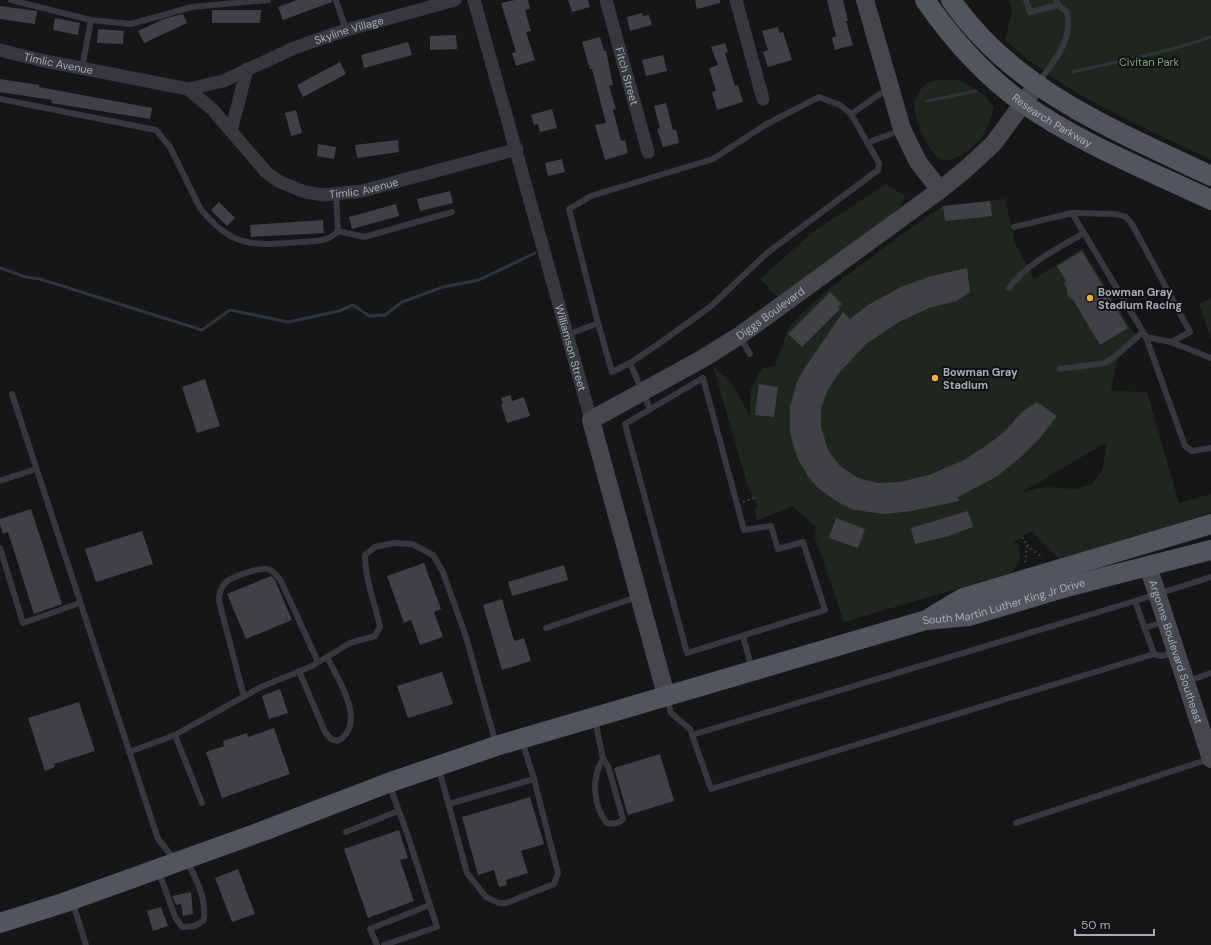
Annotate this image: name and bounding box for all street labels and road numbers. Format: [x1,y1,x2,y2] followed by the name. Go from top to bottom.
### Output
[312,13,385,47] street label: Skyline Village
[612,46,642,107] street label: Fitch Street
[22,49,94,77] street label: Timlic Avenue
[1009,90,1095,150] street label: Research Parkway
[328,174,400,201] street label: Timlic Avenue
[733,284,807,343] street label: Diggs Boulevard
[552,303,590,393] street label: Williamson Street
[921,575,1087,628] street label: South Martin Luther King Jr Drive
[1146,578,1206,725] street label: Argonne Boulevard Southeast

